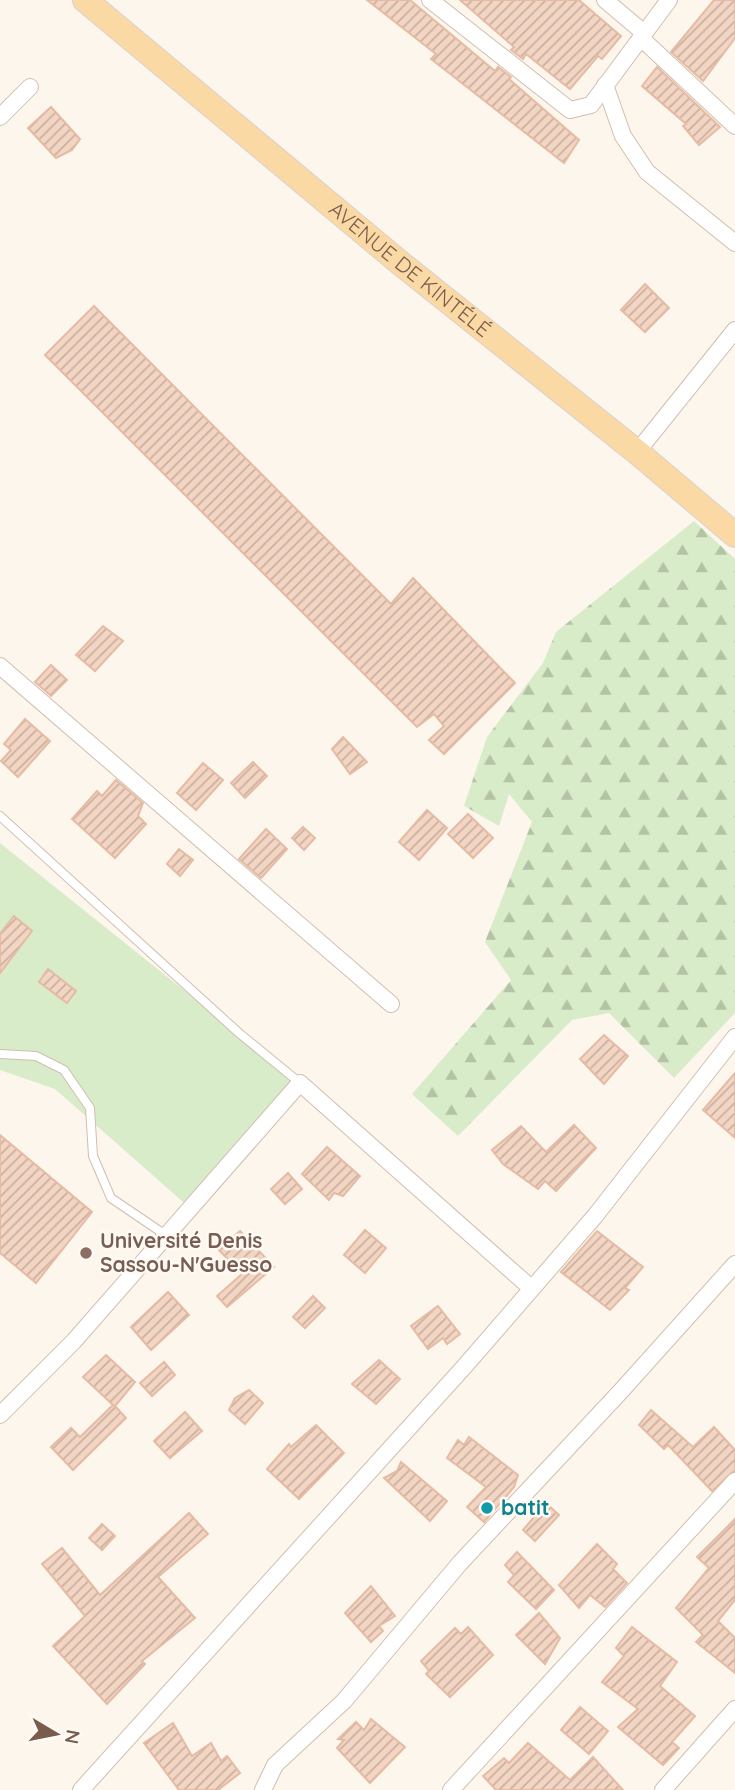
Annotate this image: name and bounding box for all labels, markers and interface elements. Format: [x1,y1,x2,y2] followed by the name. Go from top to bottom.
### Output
[324,195,496,342] street label: AVENUE DE KINTÉLÉ
[100,1227,272,1277] place label: Université Denis Sassou-N'Guesso
[78,1245,94,1261] marker: Université Denis Sassou-N'Guesso
[501,1494,550,1520] place label: batit
[479,1500,495,1516] marker: batit
[21,1699,91,1769] north arrow
[60,1728,86,1746] text: N

